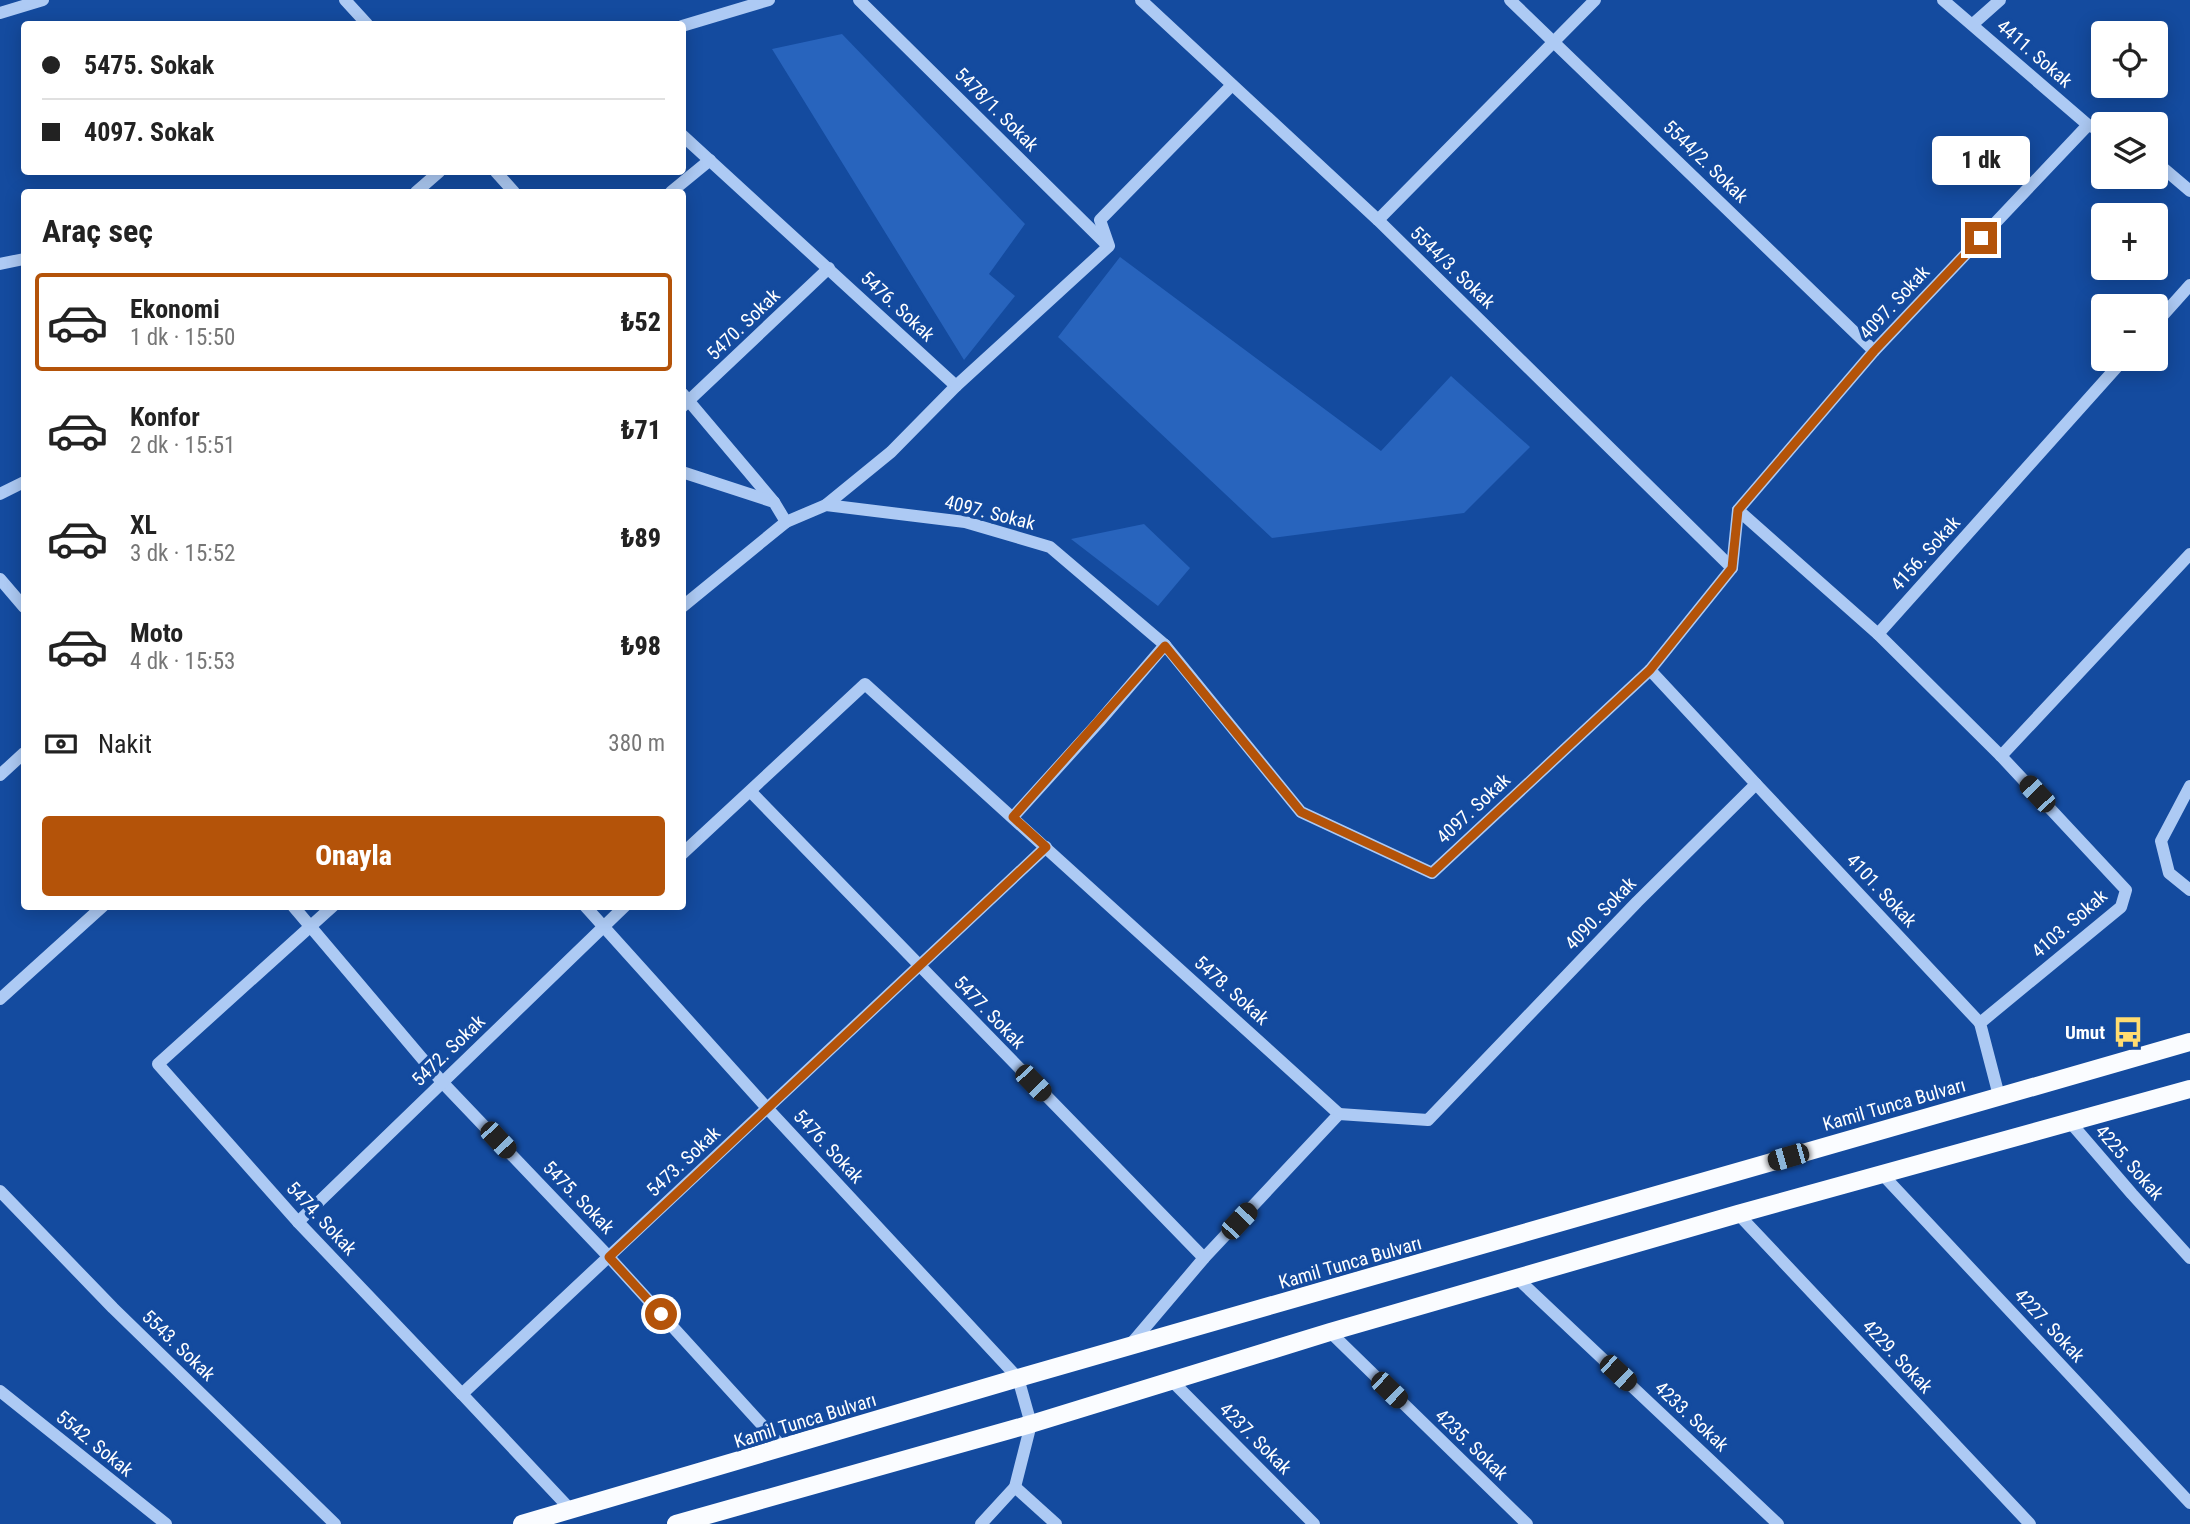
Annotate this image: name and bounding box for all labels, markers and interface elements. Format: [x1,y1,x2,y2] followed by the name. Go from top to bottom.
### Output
[1992,14,2077,93] street label: 4411. Sokak
[2091,21,2168,371] map controls
[2091,21,2168,98] button: locate
[84,50,214,80] text: 5475. Sokak
[950,63,1044,156] street label: 5478/1. Sokak
[2091,112,2168,189] button: layers
[1658,115,1753,208] street label: 5544/2. Sokak
[84,117,214,147] text: 4097. Sokak
[1932,136,2030,186] callout: 1 dk
[1961,147,2001,174] text: 1 dk
[2091,203,2168,280] button: +
[42,212,153,250] text: Araç seç
[1405,221,1500,314] street label: 5544/3. Sokak
[1965,222,1997,254] route end
[1854,260,1935,344] street label: 4097. Sokak
[856,266,940,347] street label: 5476. Sokak
[702,284,785,365] street label: 5470. Sokak
[46,291,109,354] icon: car
[130,294,220,324] text: Ekonomi
[2091,294,2168,371] button: −
[620,307,661,337] text: ₺52
[130,324,235,351] text: 1 dk · 15:50
[46,399,109,462] icon: car
[130,402,200,432] text: Konfor
[620,415,661,445] text: ₺71
[130,432,235,459] text: 2 dk · 15:51
[942,490,1038,535] street label: 4097. Sokak
[46,507,109,570] icon: car
[130,510,157,540] text: XL
[1886,511,1965,595] street label: 4156. Sokak
[620,523,661,553] text: ₺89
[130,540,235,567] text: 3 dk · 15:52
[46,615,109,678] icon: car
[130,618,183,648] text: Moto
[620,631,661,661] text: ₺98
[130,648,235,675] text: 4 dk · 15:53
[42,725,80,763] icon: cash
[98,729,152,759] text: Nakit
[608,730,665,757] text: 380 m
[1432,768,1515,848] street label: 4097. Sokak
[2015,771,2060,817] car
[42,816,665,896] button: Onayla
[1842,849,1922,932] street label: 4101. Sokak
[1560,872,1641,955] street label: 4090. Sokak
[2027,884,2112,962] street label: 4103. Sokak
[1190,951,1274,1030] street label: 5478. Sokak
[949,971,1030,1054] street label: 5477. Sokak
[407,1010,490,1091] street label: 5472. Sokak
[2111,1015,2145,1049] bus stop icon: Umut
[2065,1021,2105,1044] place label: Umut
[1011,1061,1056,1105] car
[1820,1073,1968,1136] street label: Kamil Tunca Bulvarı
[789,1105,869,1188] street label: 5476. Sokak
[476,1117,521,1163] car
[2091,1120,2169,1205] street label: 4225. Sokak
[642,1121,725,1201] street label: 5473. Sokak
[1765,1141,1812,1173] car
[538,1156,619,1239] street label: 5475. Sokak
[282,1177,362,1260] street label: 5474. Sokak
[1217,1198,1262,1244] car
[1276,1231,1424,1294] street label: Kamil Tunca Bulvarı
[2010,1284,2090,1367] street label: 4227. Sokak
[645,1298,677,1330] route start
[137,1305,220,1386] street label: 5543. Sokak
[1858,1315,1938,1398] street label: 4229. Sokak
[1596,1351,1641,1395] car
[1367,1368,1412,1412] car
[1650,1376,1734,1457] street label: 4233. Sokak
[731,1388,879,1453] street label: Kamil Tunca Bulvarı
[1215,1398,1297,1479] street label: 4237. Sokak
[1430,1404,1513,1485] street label: 4235. Sokak
[51,1405,138,1482] street label: 5542. Sokak

